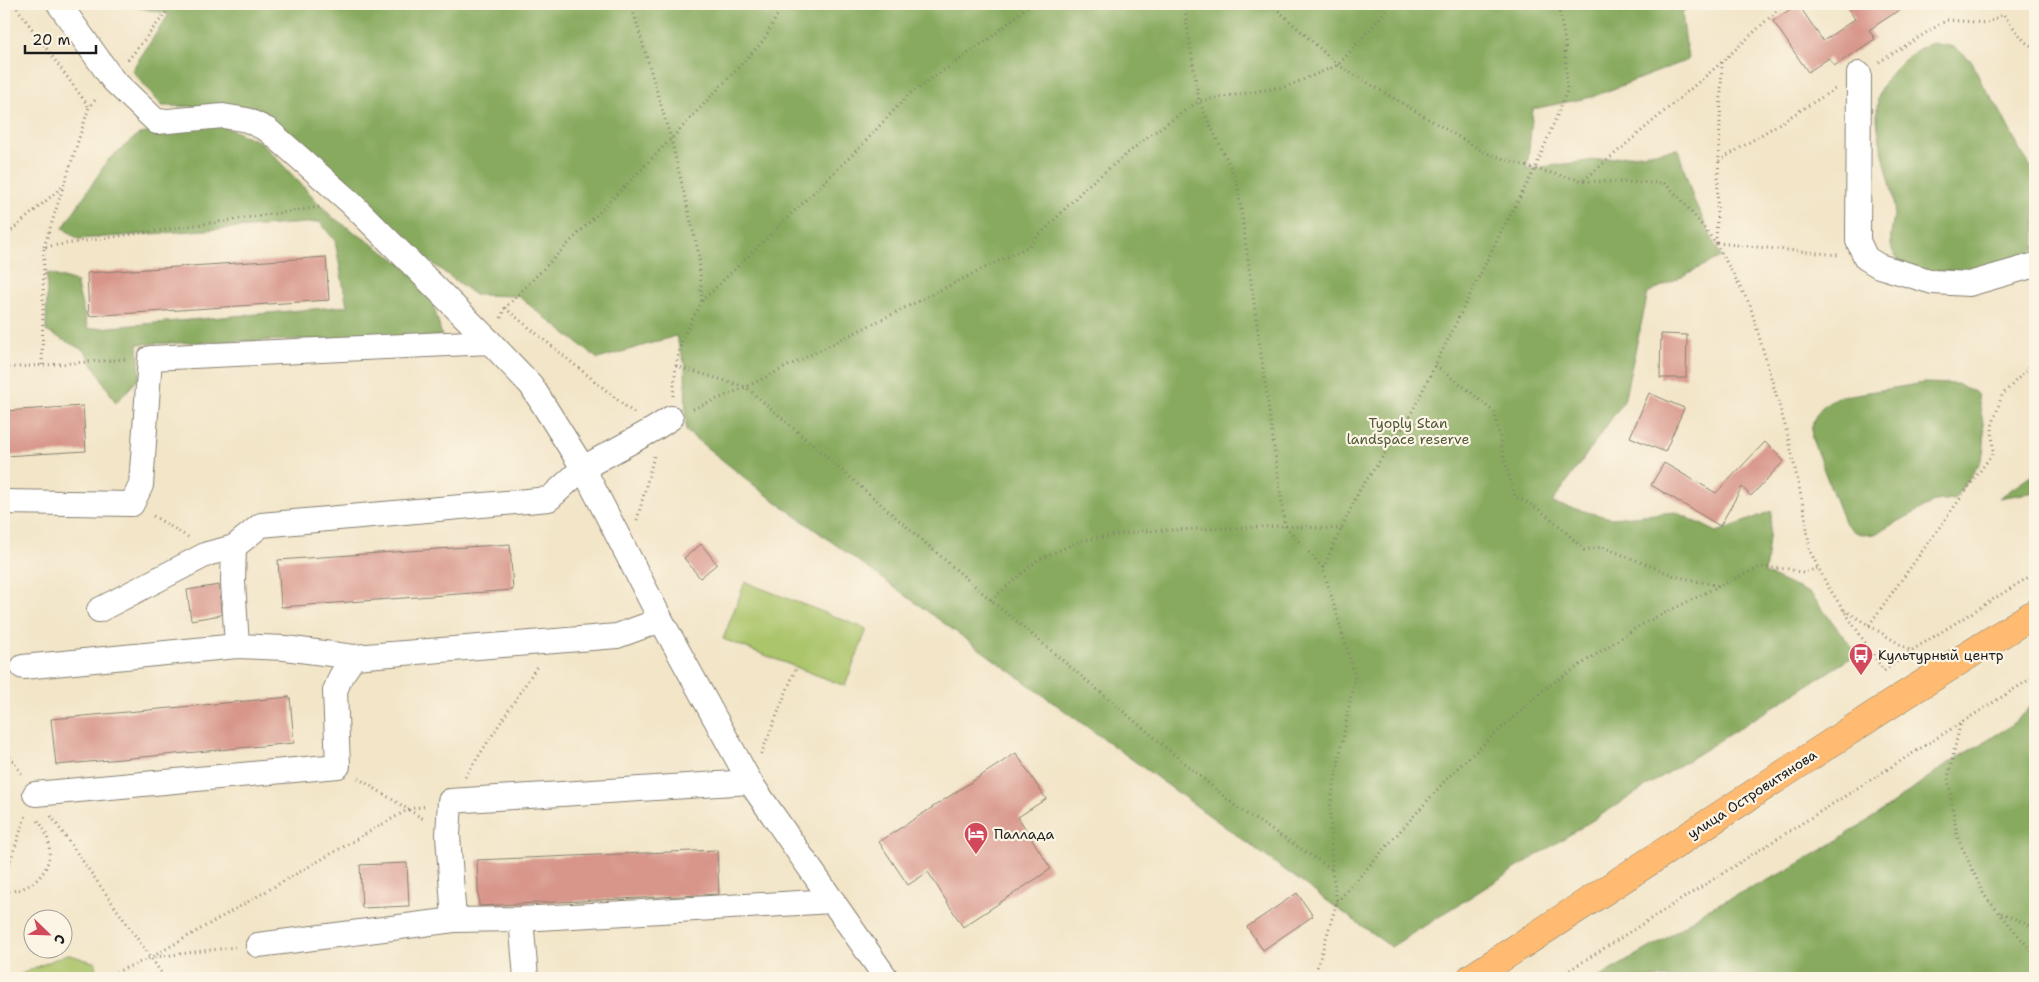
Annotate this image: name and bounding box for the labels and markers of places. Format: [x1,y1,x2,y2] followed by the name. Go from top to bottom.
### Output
[1848,642,1874,676] bus stop icon: Культурный центр
[1878,646,2004,664] place label: Культурный центр
[963,821,989,855] hotel icon: Паллада
[994,825,1055,843] place label: Паллада

